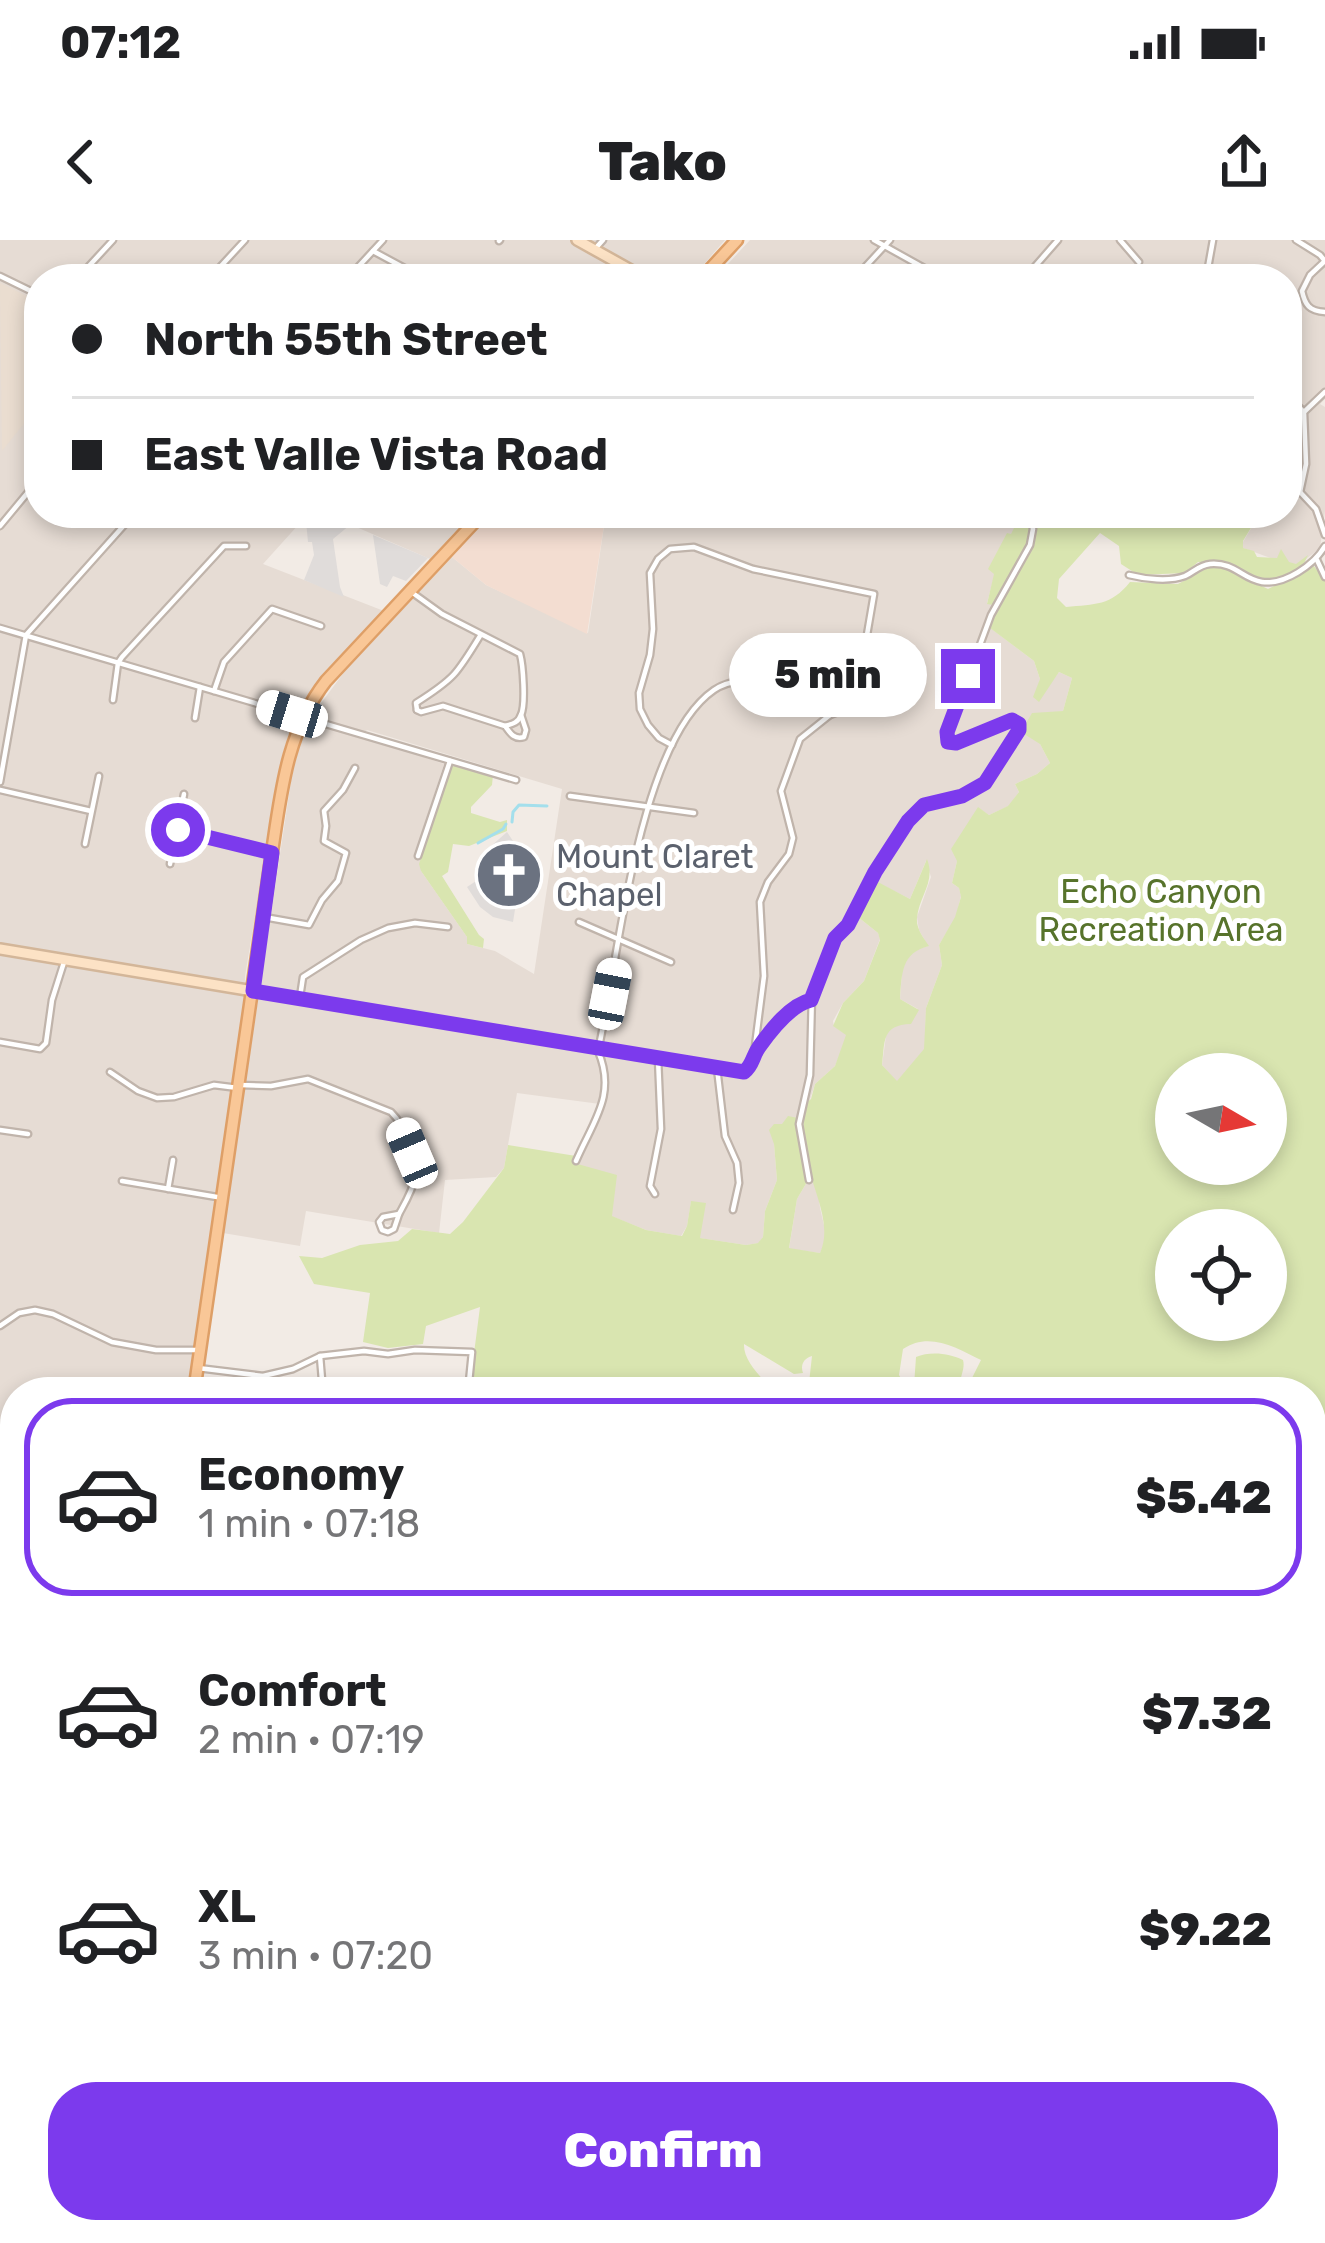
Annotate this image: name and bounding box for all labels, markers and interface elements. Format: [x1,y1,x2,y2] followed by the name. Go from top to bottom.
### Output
[60,16,181,69] text: 07:12
[48,129,114,195] icon: back
[1211,129,1277,195] icon: share
[598,130,727,194] text: Tako
[144,313,548,366] text: North 55th Street
[144,428,608,481] text: East Valle Vista Road
[728,634,926,718] callout: 5 min
[941,649,995,703] route end
[774,652,882,698] text: 5 min
[252,686,332,742] car
[151,803,205,857] route start
[556,837,754,914] place label: Mount Claret Chapel
[474,840,544,910] church icon: Mount Claret Chapel
[1039,872,1283,949] park label: Echo Canyon Recreation Area
[585,955,635,1033] car
[1155,1053,1287,1185] north arrow
[1155,1053,1287,1341] map controls
[381,1113,443,1193] car
[1155,1209,1287,1341] button: locate
[54,1443,162,1551] icon: car
[198,1448,404,1501] text: Economy
[1135,1471,1272,1524] text: $5.42
[198,1501,420,1547] text: 1 min · 07:18
[54,1659,162,1767] icon: car
[198,1664,387,1717] text: Comfort
[1142,1687,1272,1740] text: $7.32
[198,1717,425,1763] text: 2 min · 07:19
[54,1875,162,1983] icon: car
[198,1880,256,1933] text: XL
[1139,1903,1272,1956] text: $9.22
[198,1933,433,1979] text: 3 min · 07:20
[48,2082,1278,2220] button: Confirm

